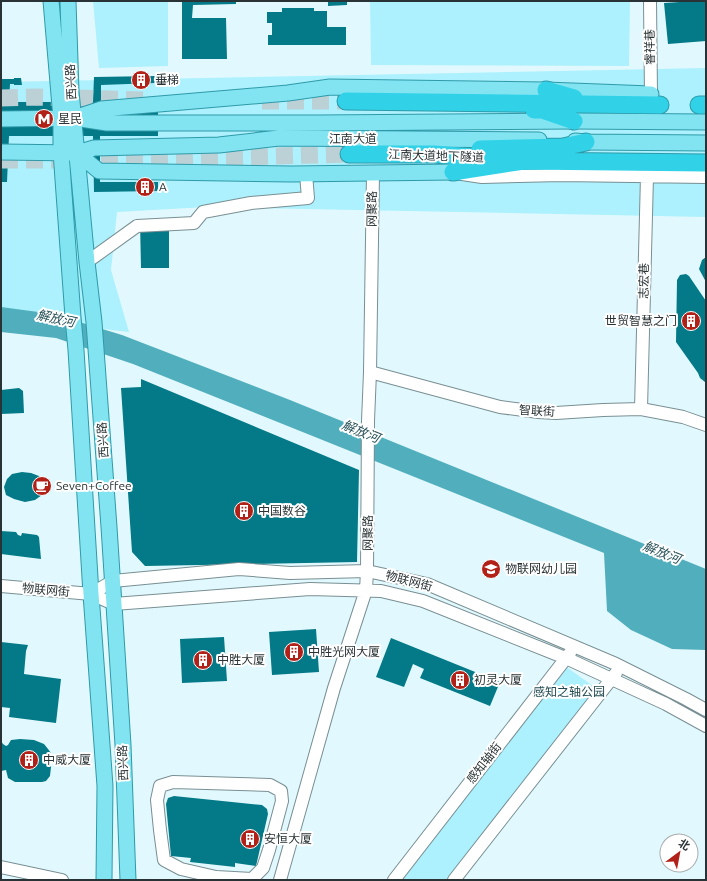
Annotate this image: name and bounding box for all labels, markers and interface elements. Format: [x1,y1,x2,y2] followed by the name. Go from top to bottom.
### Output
[643,29,656,65] street label: 睿祥巷
[63,64,78,100] street label: 西兴路
[130,69,152,91] building icon: 垂梯
[155,73,179,86] place label: 垂梯
[33,108,55,130] metro station icon: 星民
[58,112,82,125] place label: 星民
[329,132,377,145] street label: 江南大道
[388,147,484,164] street label: 江南大道地下隧道
[134,176,156,198] building icon: A
[159,180,167,193] place label: A
[365,191,378,227] street label: 网聚路
[637,263,650,299] street label: 志宏巷
[35,307,79,330] water label: 解放河
[680,310,702,332] building icon: 世贸智慧之门
[605,314,677,327] place label: 世贸智慧之门
[519,403,555,418] street label: 智联街
[340,417,384,446] water label: 解放河
[95,422,110,458] street label: 西兴路
[31,475,53,497] cafe icon: Seven+Coffee
[56,479,132,492] place label: Seven+Coffee
[233,500,255,522] building icon: 中国数谷
[258,504,306,517] place label: 中国数谷
[361,515,374,551] street label: 网聚路
[641,538,685,567] water label: 解放河
[480,558,502,580] school or university icon: 物联网幼儿园
[505,562,577,575] place label: 物联网幼儿园
[384,568,434,593] street label: 物联网街
[22,581,71,598] street label: 物联网街
[283,641,305,663] building icon: 中胜光网大厦
[308,645,380,658] place label: 中胜光网大厦
[192,649,214,671] building icon: 中胜大厦
[217,653,265,666] place label: 中胜大厦
[449,669,471,691] building icon: 初灵大厦
[474,673,522,686] place label: 初灵大厦
[533,685,605,698] park label: 感知之轴公园
[464,740,504,786] street label: 感知轴街
[115,745,130,781] street label: 西兴路
[18,749,40,771] building icon: 中威大厦
[43,753,91,766] place label: 中威大厦
[239,828,261,850] building icon: 安恒大厦
[264,832,312,845] place label: 安恒大厦
[659,833,699,873] north arrow
[676,837,692,853] text: 北

